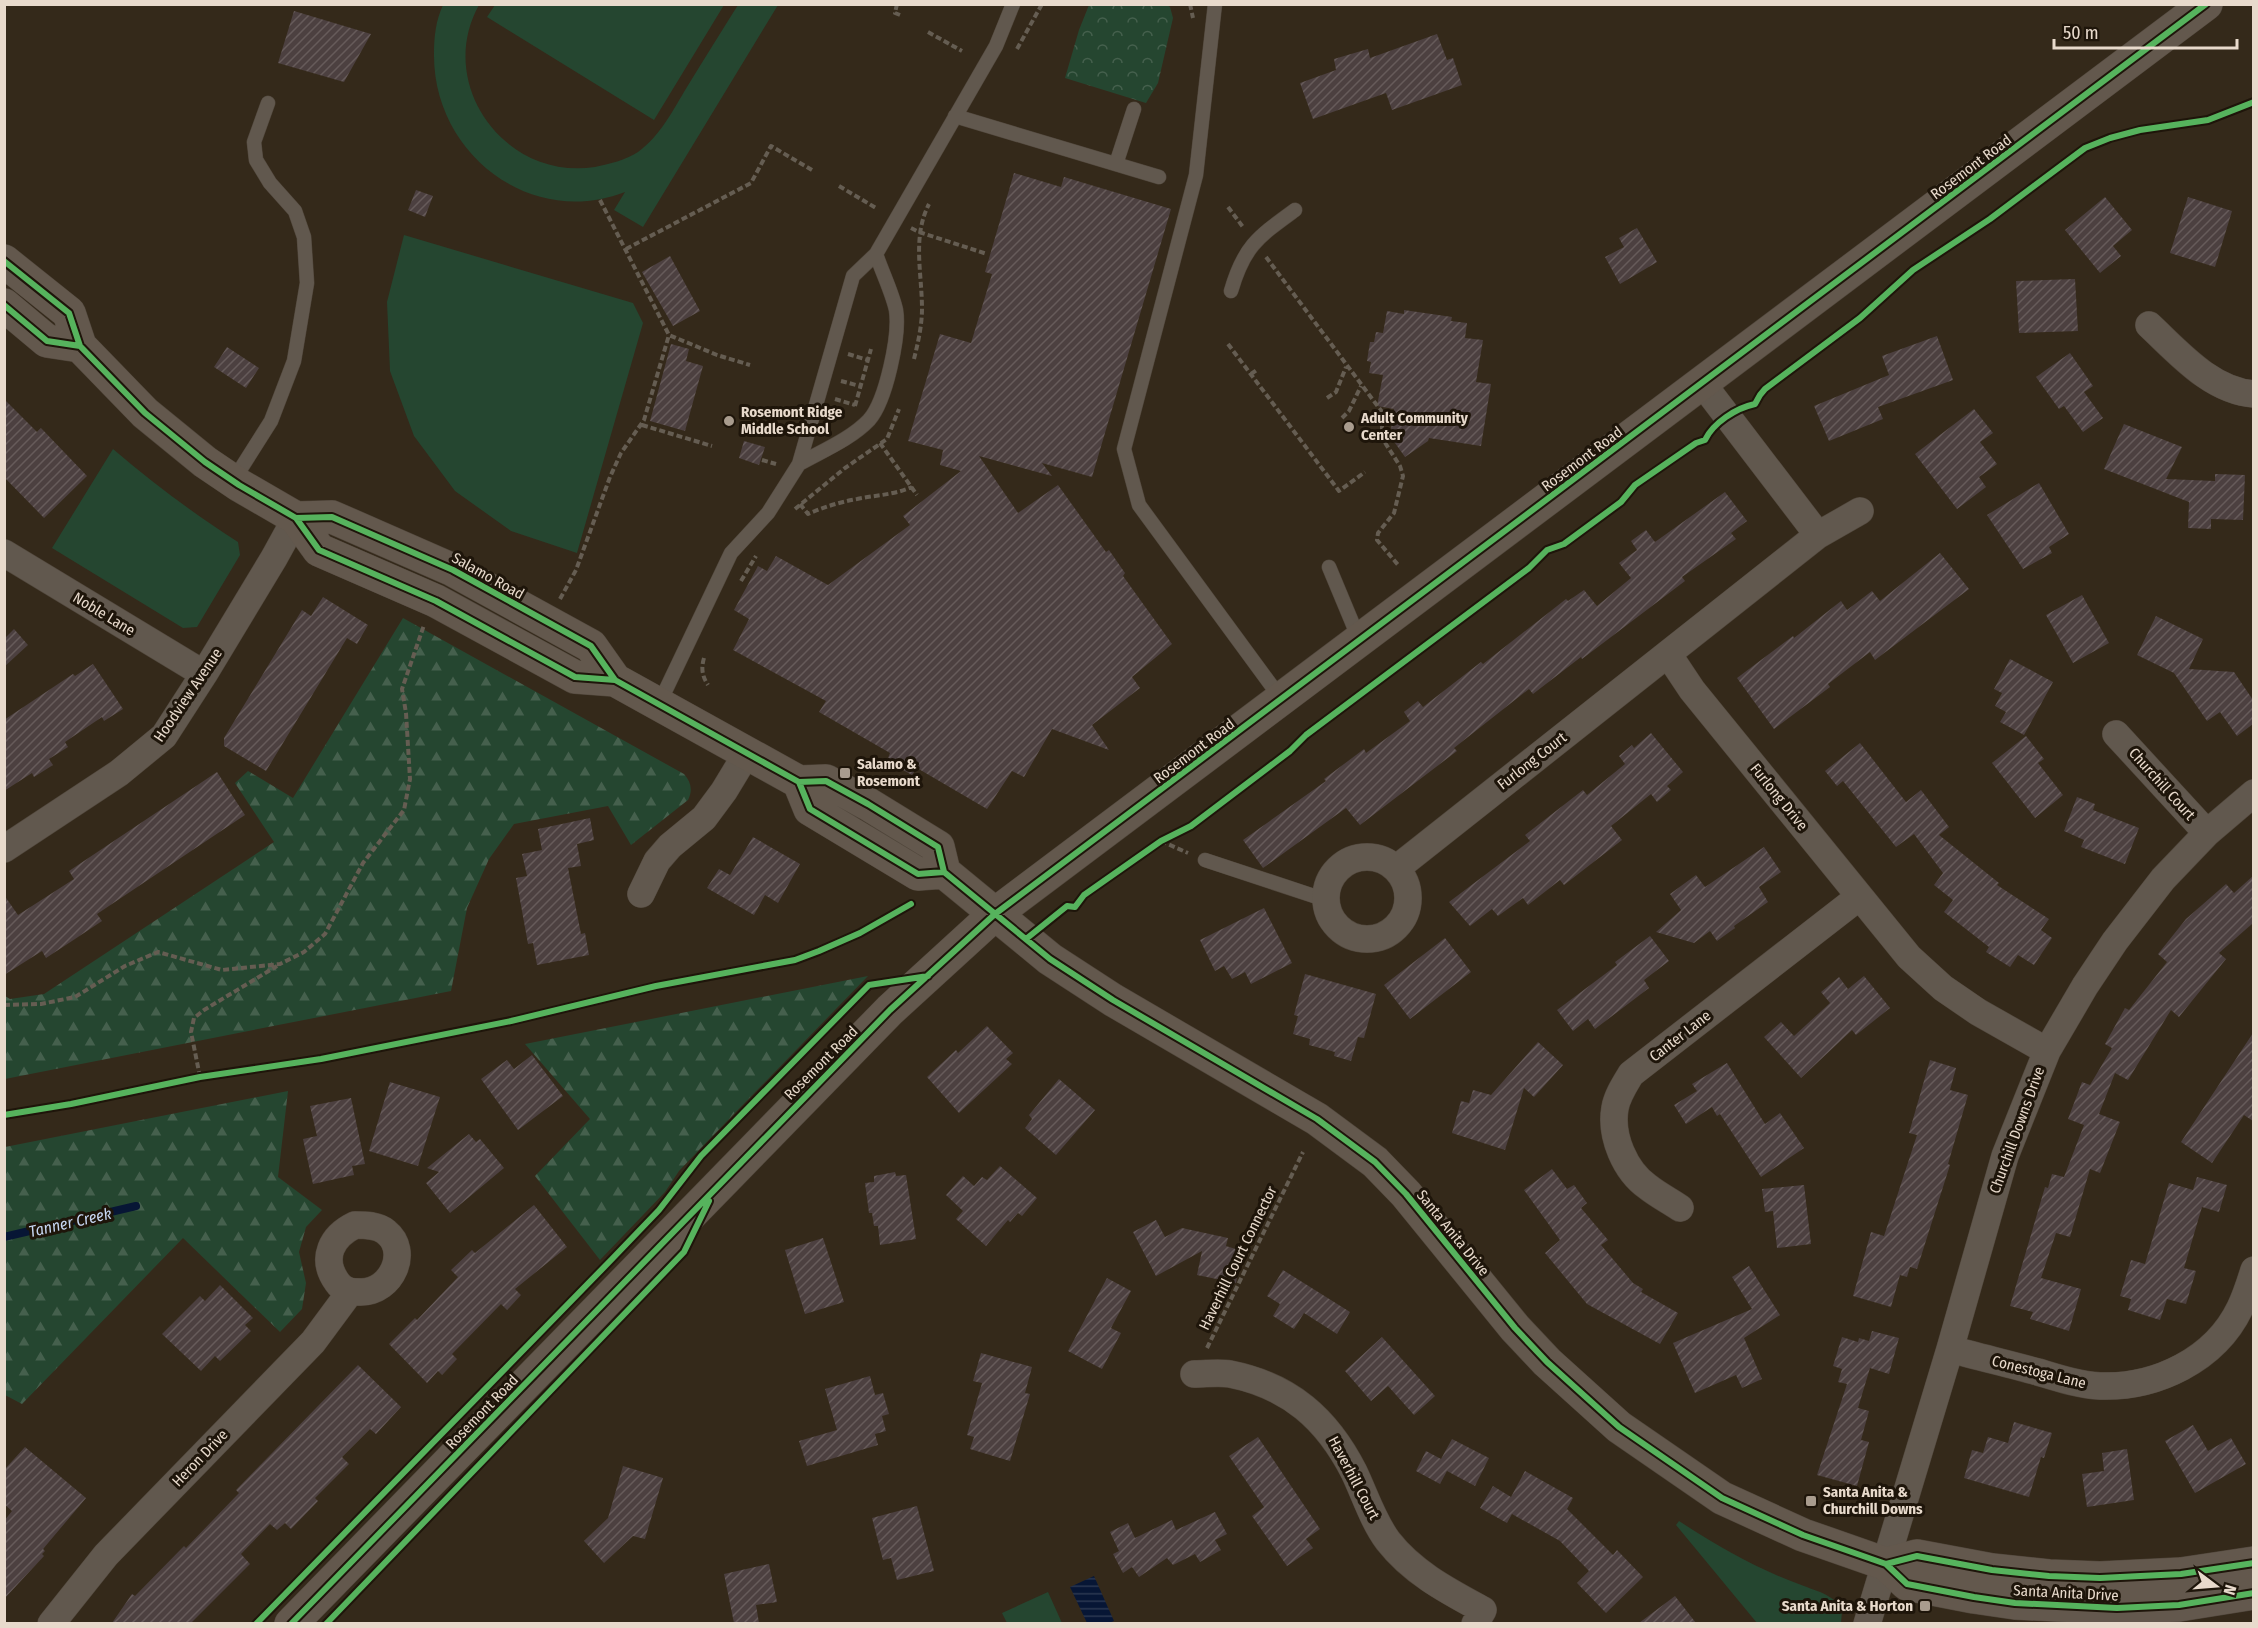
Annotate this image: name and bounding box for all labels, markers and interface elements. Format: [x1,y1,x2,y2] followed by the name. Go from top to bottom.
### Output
[2054,12,2237,50] scale bar
[2063,22,2099,44] text: 50 m
[1927,131,2015,203] street label: Rosemont Road
[741,403,843,438] place label: Rosemont Ridge Middle School
[1360,409,1469,444] place label: Adult Community Center
[722,414,736,428] marker: Rosemont Ridge Middle School
[1342,420,1356,434] marker: Adult Community Center
[1538,423,1626,495] street label: Rosemont Road
[449,549,527,603] street label: Salamo Road
[70,589,138,639] street label: Noble Lane
[150,645,226,745] street label: Hoodview Avenue
[1150,715,1238,787] street label: Rosemont Road
[1494,728,1570,794] street label: Furlong Court
[2125,744,2199,824] street label: Churchill Court
[857,755,921,790] place label: Salamo & Rosemont
[1746,760,1812,834] street label: Furlong Drive
[838,766,852,780] marker: Salamo & Rosemont
[1646,1007,1714,1065] street label: Canter Lane
[781,1023,861,1103] street label: Rosemont Road
[1986,1064,2048,1196] street label: Churchill Downs Drive
[1195,1182,1281,1333] street label: Haverhill Court Connector
[1413,1186,1493,1280] street label: Santa Anita Drive
[27,1204,113,1241] water label: Tanner Creek
[1990,1352,2088,1392] street label: Conestoga Lane
[442,1371,522,1453] street label: Rosemont Road
[168,1426,232,1490] street label: Heron Drive
[1325,1433,1384,1523] street label: Haverhill Court
[1823,1483,1923,1518] place label: Santa Anita & Churchill Downs
[1804,1494,1818,1508] marker: Santa Anita & Churchill Downs
[2186,1556,2246,1616] north arrow
[2013,1581,2119,1605] street label: Santa Anita Drive
[2219,1583,2240,1597] text: N
[1782,1597,1913,1615] place label: Santa Anita & Horton
[1918,1599,1932,1613] marker: Santa Anita & Horton

